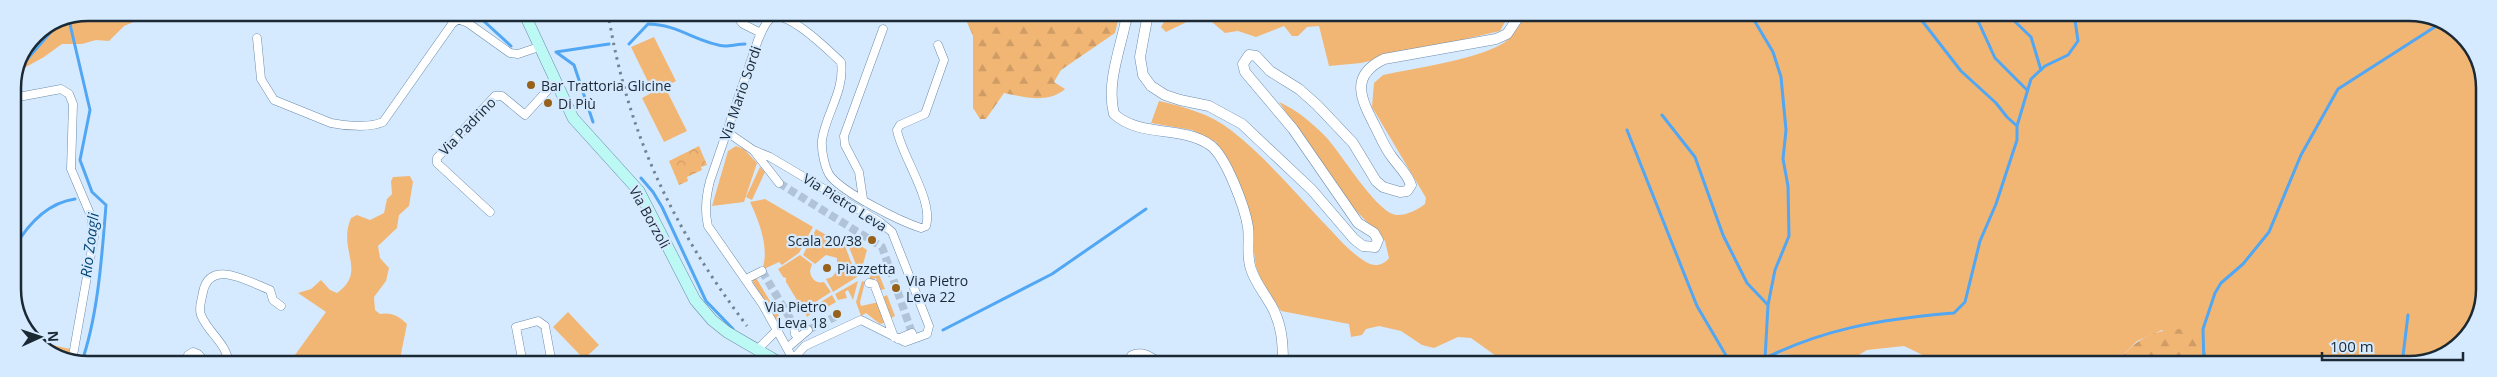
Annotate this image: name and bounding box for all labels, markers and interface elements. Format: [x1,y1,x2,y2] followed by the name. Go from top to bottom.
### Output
[715,43,765,143] street label: Via Mario Sordi
[541,76,672,95] place label: Bar Trattoria Glicine
[525,79,537,91] marker: Bar Trattoria Glicine
[434,93,500,159] street label: Via Padrino
[558,94,596,113] place label: Di Più
[542,97,554,109] marker: Di Più
[799,169,891,235] street label: Via Pietro Leva
[625,182,675,252] street label: Via Borzoli
[75,211,103,278] water label: Rio Zoagli
[788,231,862,250] place label: Scala 20/38
[866,234,878,246] marker: Scala 20/38
[837,259,895,278] place label: Piazzetta
[821,262,833,274] marker: Piazzetta
[906,271,968,306] place label: Via Pietro Leva 22
[890,282,902,294] marker: Via Pietro Leva 22
[765,297,827,332] place label: Via Pietro Leva 18
[831,308,843,320] marker: Via Pietro Leva 18
[15,312,65,362] north arrow
[44,330,63,342] text: N
[2322,330,2463,362] scale bar
[2330,336,2374,356] text: 100 m

